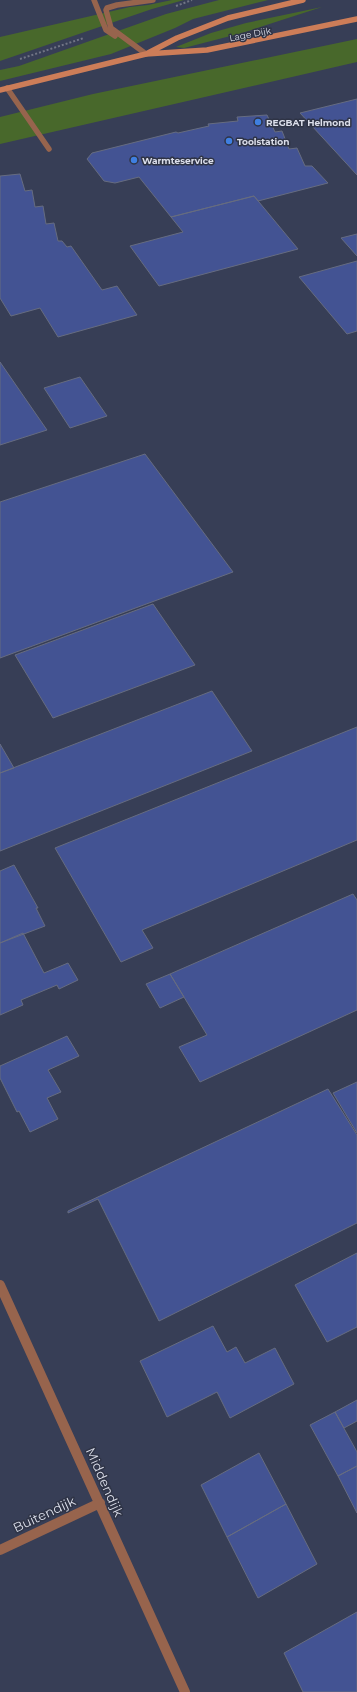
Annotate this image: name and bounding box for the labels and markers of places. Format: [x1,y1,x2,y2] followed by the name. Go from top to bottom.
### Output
[253,117,263,127] marker: REGBAT Helmond
[266,117,351,128] place label: REGBAT Helmond
[224,136,234,146] marker: Toolstation
[237,136,289,147] place label: Toolstation
[129,155,139,165] marker: Warmteservice
[142,155,214,166] place label: Warmteservice

